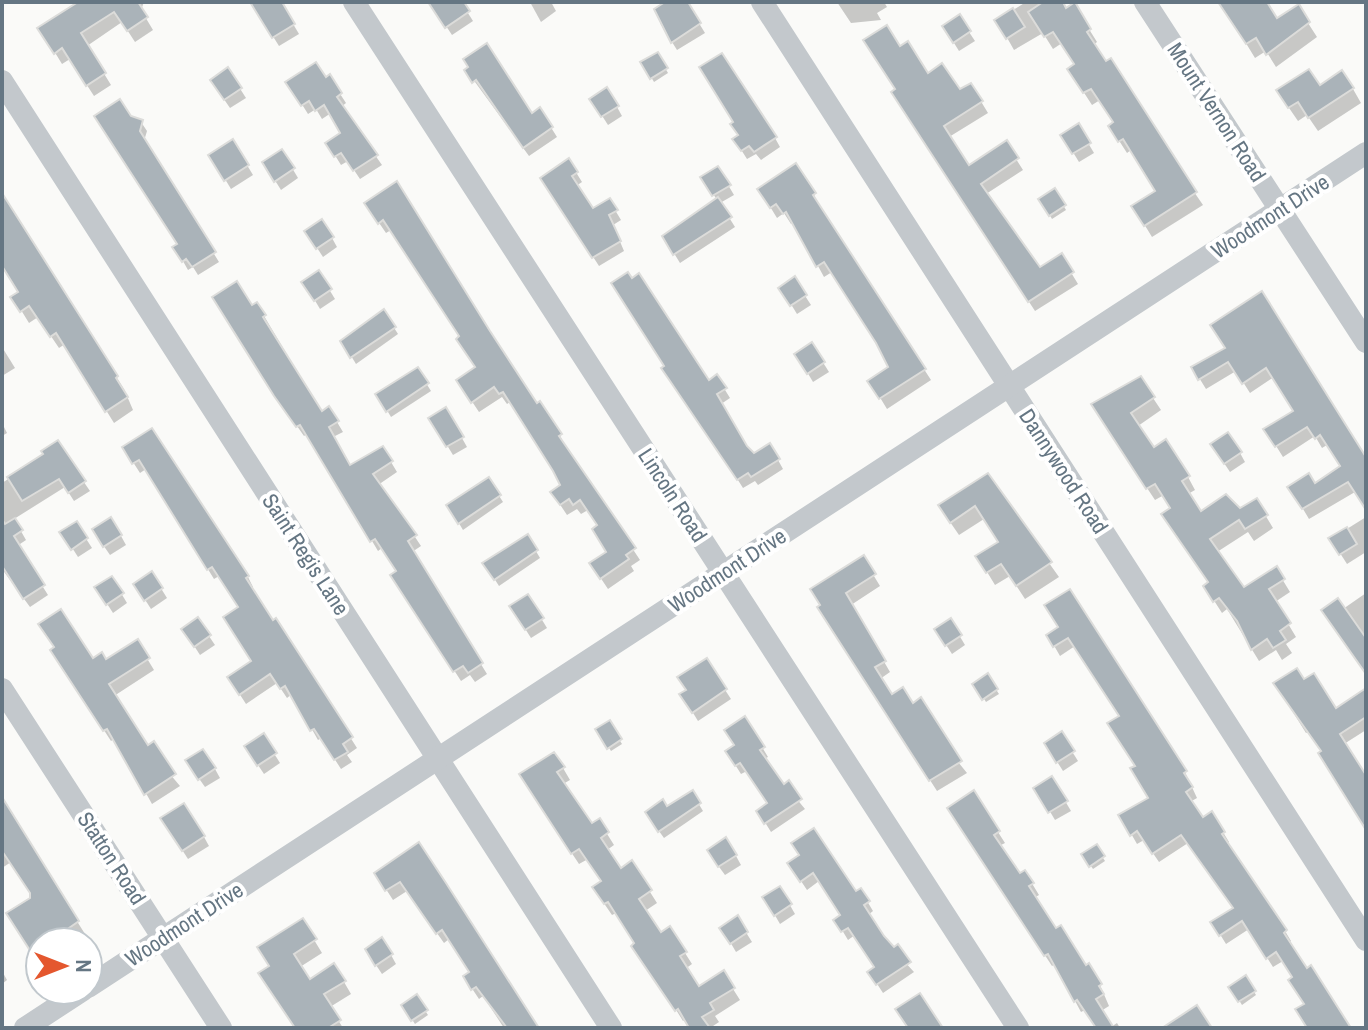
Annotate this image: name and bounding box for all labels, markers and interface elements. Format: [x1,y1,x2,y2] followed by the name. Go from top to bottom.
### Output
[1161,37,1273,187] street label: Mount Vernon Road
[1205,167,1335,265] street label: Woodmont Drive
[1012,403,1116,539] street label: Dannywood Road
[631,442,715,548] street label: Lincoln Road
[255,487,357,621] street label: Saint Regis Lane
[662,521,792,619] street label: Woodmont Drive
[71,806,153,910] street label: Statton Road
[119,875,249,973] street label: Woodmont Drive
[24,926,104,1006] north arrow
[69,959,99,973] text: N

